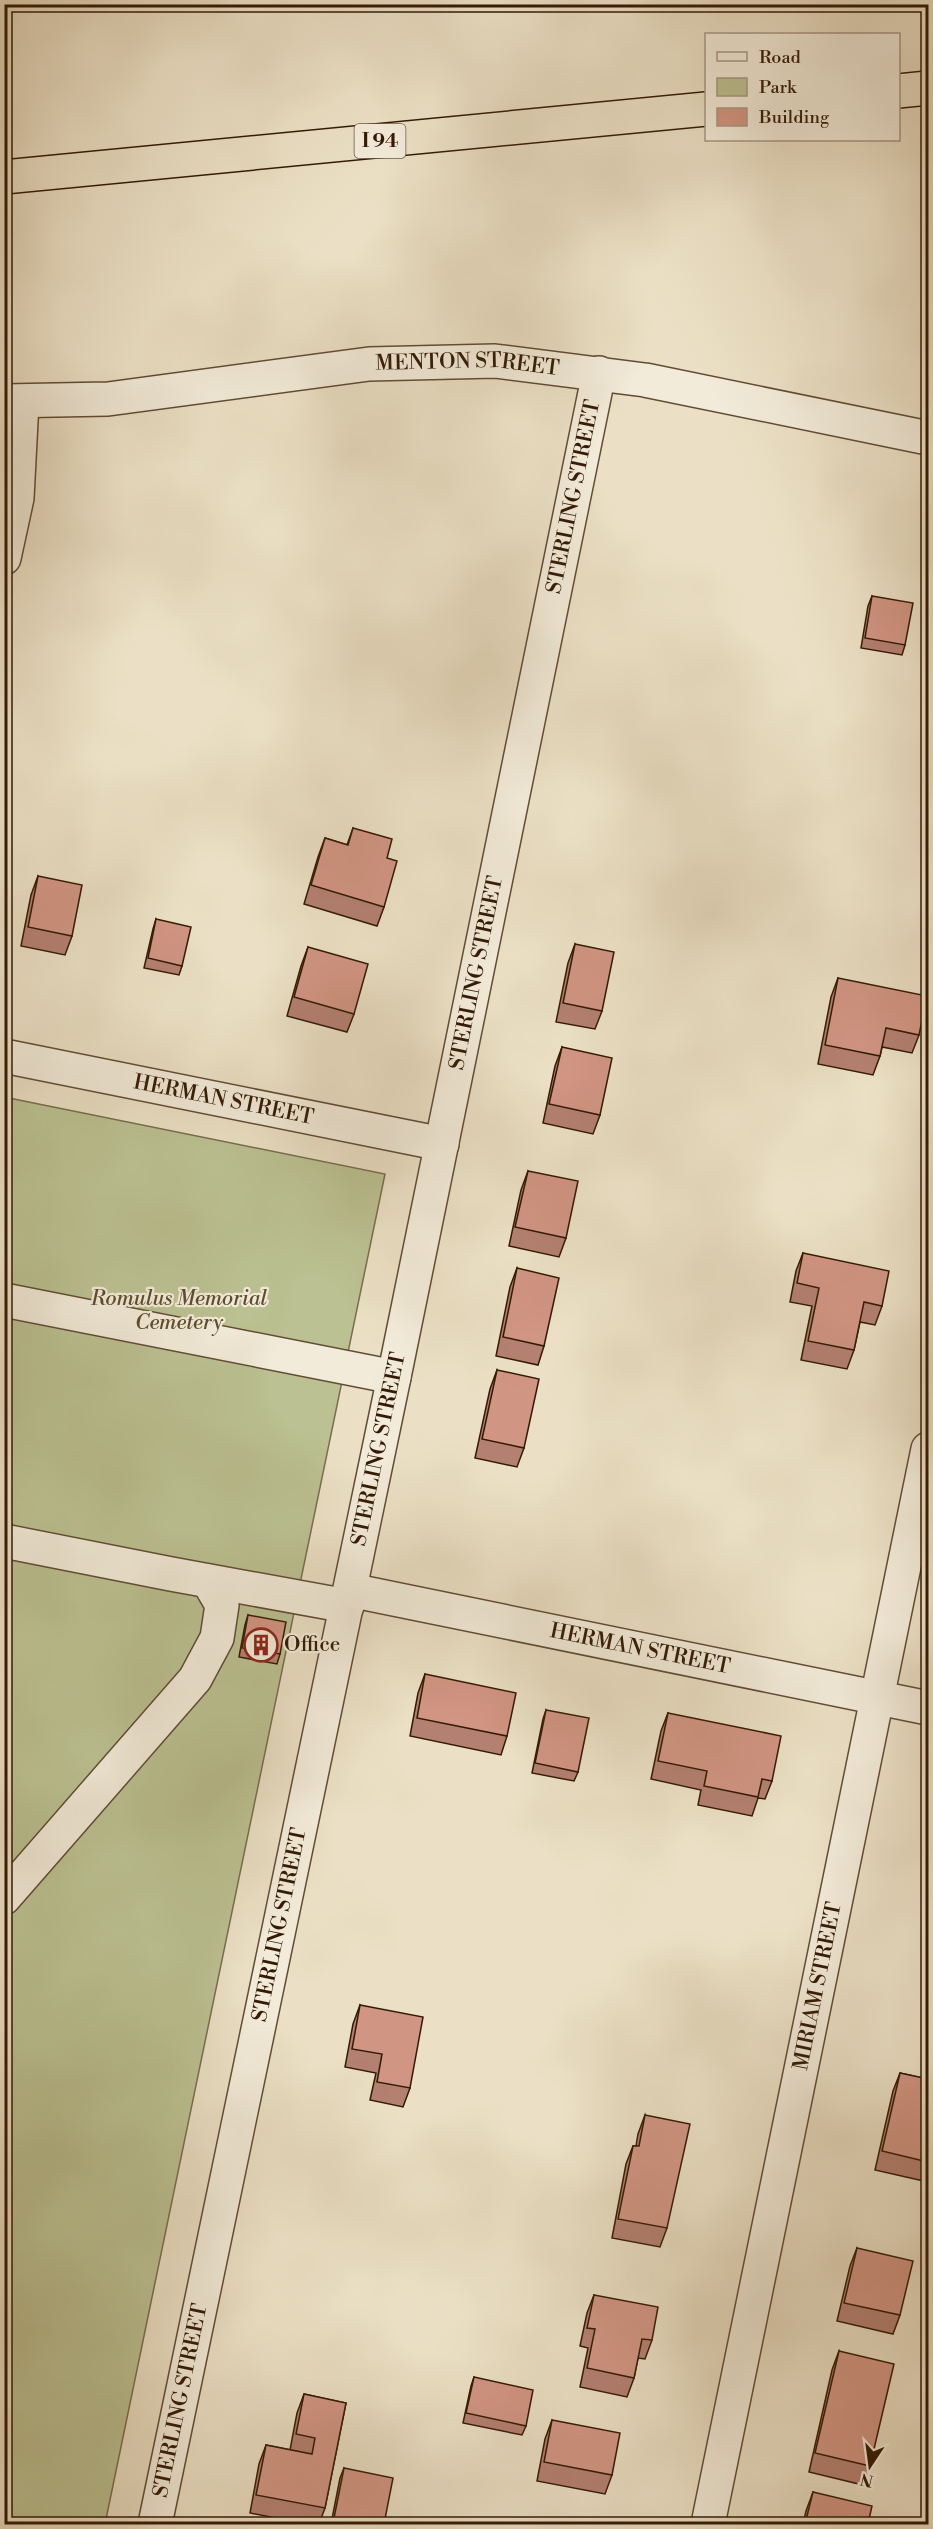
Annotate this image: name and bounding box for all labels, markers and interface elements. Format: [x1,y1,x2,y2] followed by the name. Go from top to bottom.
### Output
[705,33,900,141] legend
[759,46,802,69] text: Road
[759,76,798,99] text: Park
[758,106,830,129] text: Building
[354,124,406,158] road number: I 94
[375,348,561,382] street label: MENTON STREET
[541,397,606,596] street label: STERLING STREET
[444,873,509,1072] street label: STERLING STREET
[131,1069,316,1131] street label: HERMAN STREET
[90,1286,267,1336] park label: Romulus Memorial Cemetery
[346,1350,412,1548] street label: STERLING STREET
[548,1618,733,1680] street label: HERMAN STREET
[243,1627,279,1663] building icon: Office
[284,1632,340,1658] place label: Office
[247,1825,313,2024] street label: STERLING STREET
[788,1900,848,2073] street label: MIRIAM STREET
[148,2301,214,2500] street label: STERLING STREET
[840,2436,900,2496] north arrow
[858,2468,875,2491] text: N

